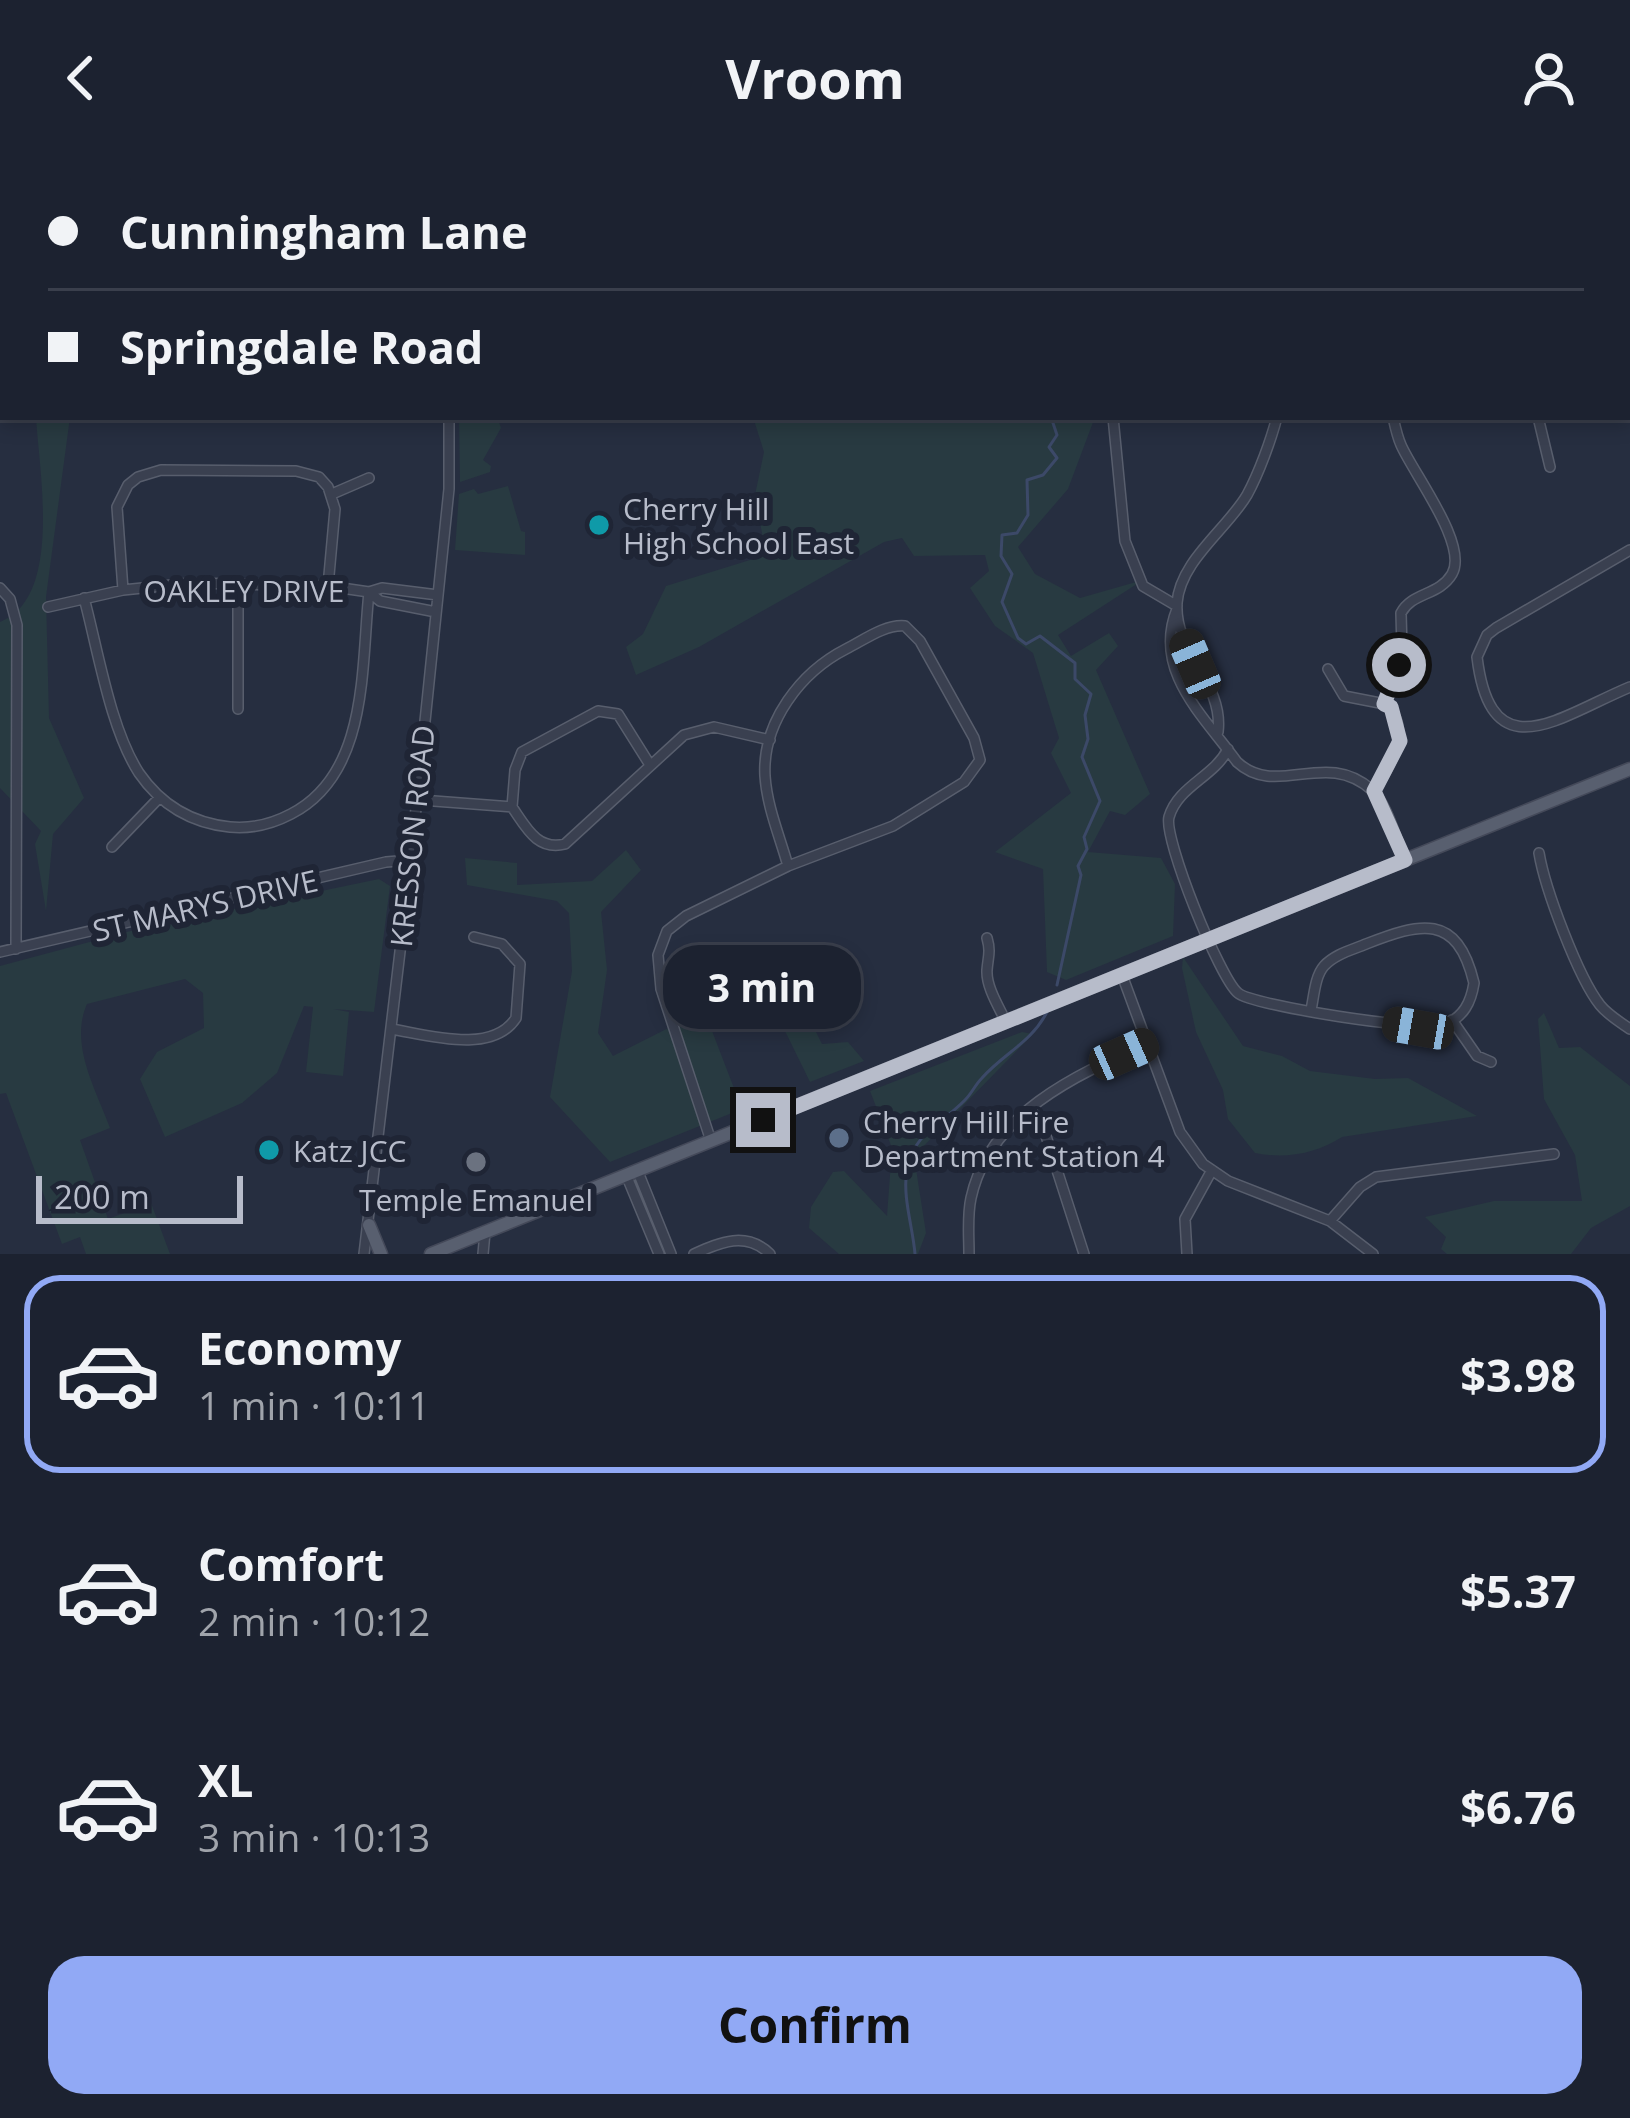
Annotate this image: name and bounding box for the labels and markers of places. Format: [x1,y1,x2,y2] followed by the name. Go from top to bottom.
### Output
[623,488,854,563] place label: Cherry Hill High School East
[586,512,612,538] marker: Cherry Hill High School East
[863,1101,1165,1176] place label: Cherry Hill Fire Department Station 4
[826,1125,852,1151] marker: Cherry Hill Fire Department Station 4
[293,1130,406,1171] place label: Katz JCC
[256,1137,282,1163] marker: Katz JCC
[463,1149,489,1175] marker: Temple Emanuel
[359,1179,593,1220] place label: Temple Emanuel

